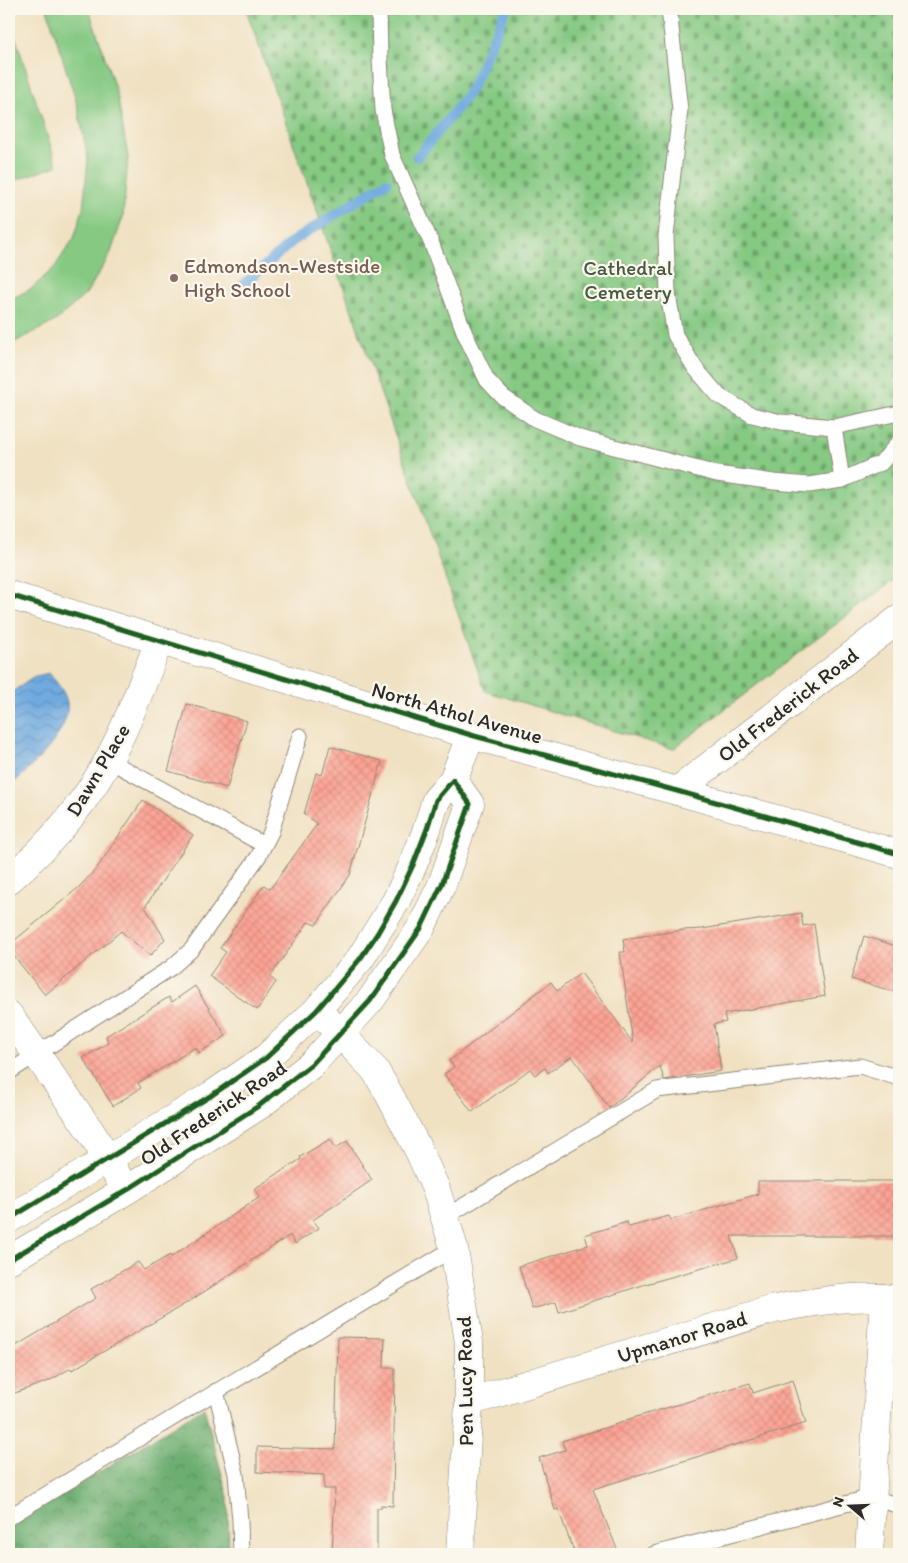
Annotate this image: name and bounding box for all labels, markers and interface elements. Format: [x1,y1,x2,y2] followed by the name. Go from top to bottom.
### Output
[184,253,380,302] place label: Edmondson-Westside High School
[583,255,673,304] park label: Cathedral Cemetery
[168,272,180,284] marker: Edmondson-Westside High School
[712,642,863,767] street label: Old Frederick Road
[369,676,545,749] street label: North Athol Avenue
[60,719,135,820] street label: Dawn Place
[135,1054,291,1171] street label: Old Frederick Road
[614,1305,750,1368] street label: Upmanor Road
[451,1315,478,1446] street label: Pen Lucy Road
[826,1480,876,1530] north arrow
[829,1495,848,1509] text: N

